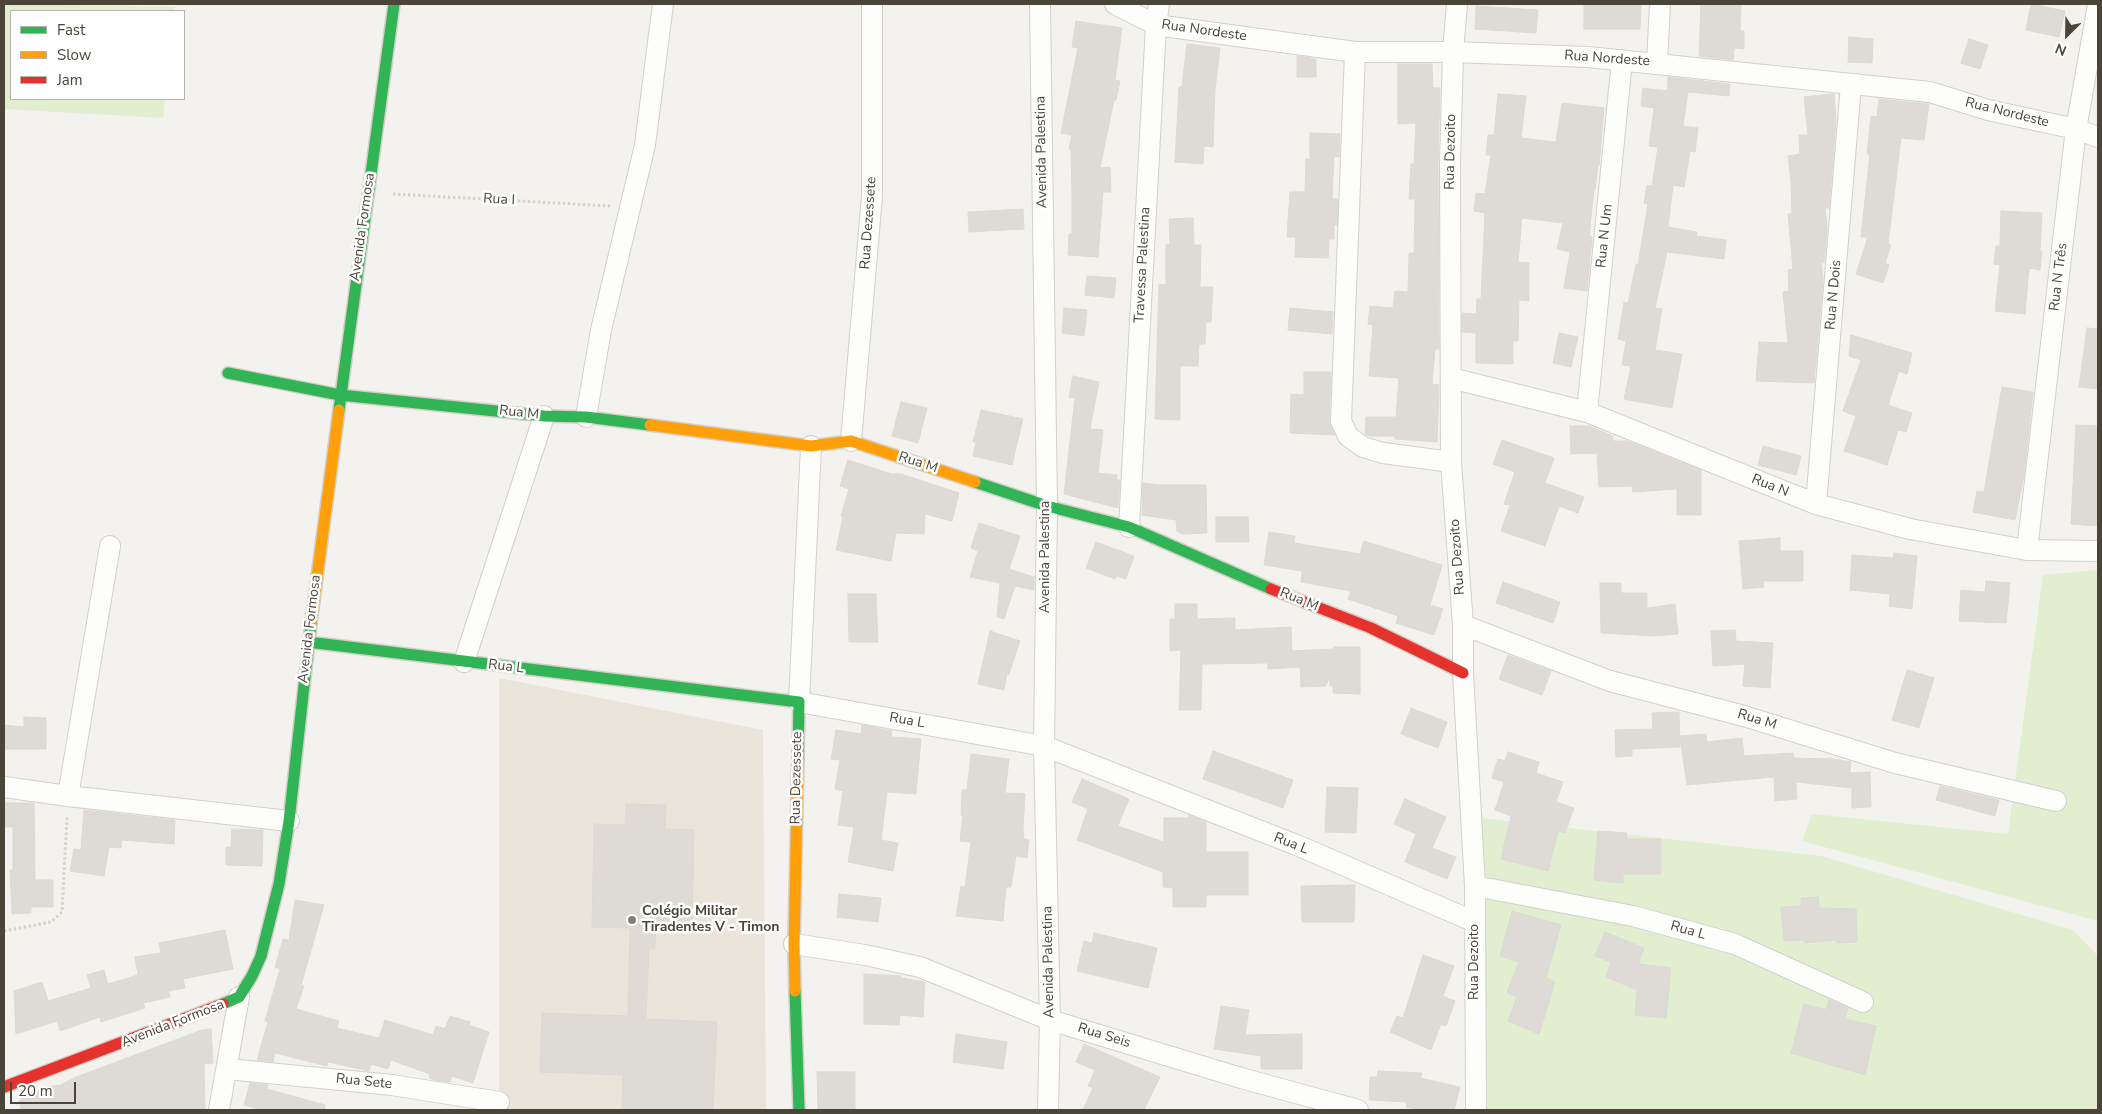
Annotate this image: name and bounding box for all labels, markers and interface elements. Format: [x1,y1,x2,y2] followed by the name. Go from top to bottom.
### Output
[10,10,185,100] legend
[2042,10,2092,60] north arrow
[1160,17,1248,45] street label: Rua Nordeste
[57,20,85,40] text: Fast
[2052,38,2069,60] text: N
[57,45,91,65] text: Slow
[1564,48,1650,70] street label: Rua Nordeste
[57,70,83,90] text: Jam
[1963,94,2051,132] street label: Rua Nordeste
[1033,96,1051,208] street label: Avenida Palestina
[1442,114,1460,190] street label: Rua Dezoito
[347,172,379,282] street label: Avenida Formosa
[857,176,881,270] street label: Rua Dezessete
[483,191,515,209] street label: Rua I
[1593,203,1617,269] street label: Rua N Um
[1132,206,1154,324] street label: Travessa Palestina
[2046,242,2072,312] street label: Rua N Três
[1823,259,1845,331] street label: Rua N Dois
[498,403,540,423] street label: Rua M
[896,449,940,477] street label: Rua M
[1749,471,1791,501] street label: Rua N
[1038,501,1054,613] street label: Avenida Palestina
[1447,518,1469,596] street label: Rua Dezoito
[295,574,325,684] street label: Avenida Formosa
[1277,585,1321,615] street label: Rua M
[487,656,525,678] street label: Rua L
[1735,706,1779,734] street label: Rua M
[888,710,926,732] street label: Rua L
[788,731,806,825] street label: Rua Dezessete
[1271,829,1311,859] street label: Rua L
[642,904,779,936] place label: Colégio Militar Tiradentes V - Timon
[1040,906,1058,1018] street label: Avenida Palestina
[626,914,638,926] marker: Colégio Militar Tiradentes V - Timon
[1668,918,1708,944] street label: Rua L
[1467,924,1483,1000] street label: Rua Dezoito
[119,997,227,1051] street label: Avenida Formosa
[1076,1020,1132,1052] street label: Rua Seis
[335,1071,393,1093] street label: Rua Sete
[12,1072,79,1104] scale bar
[18,1081,53,1101] text: 20 m

